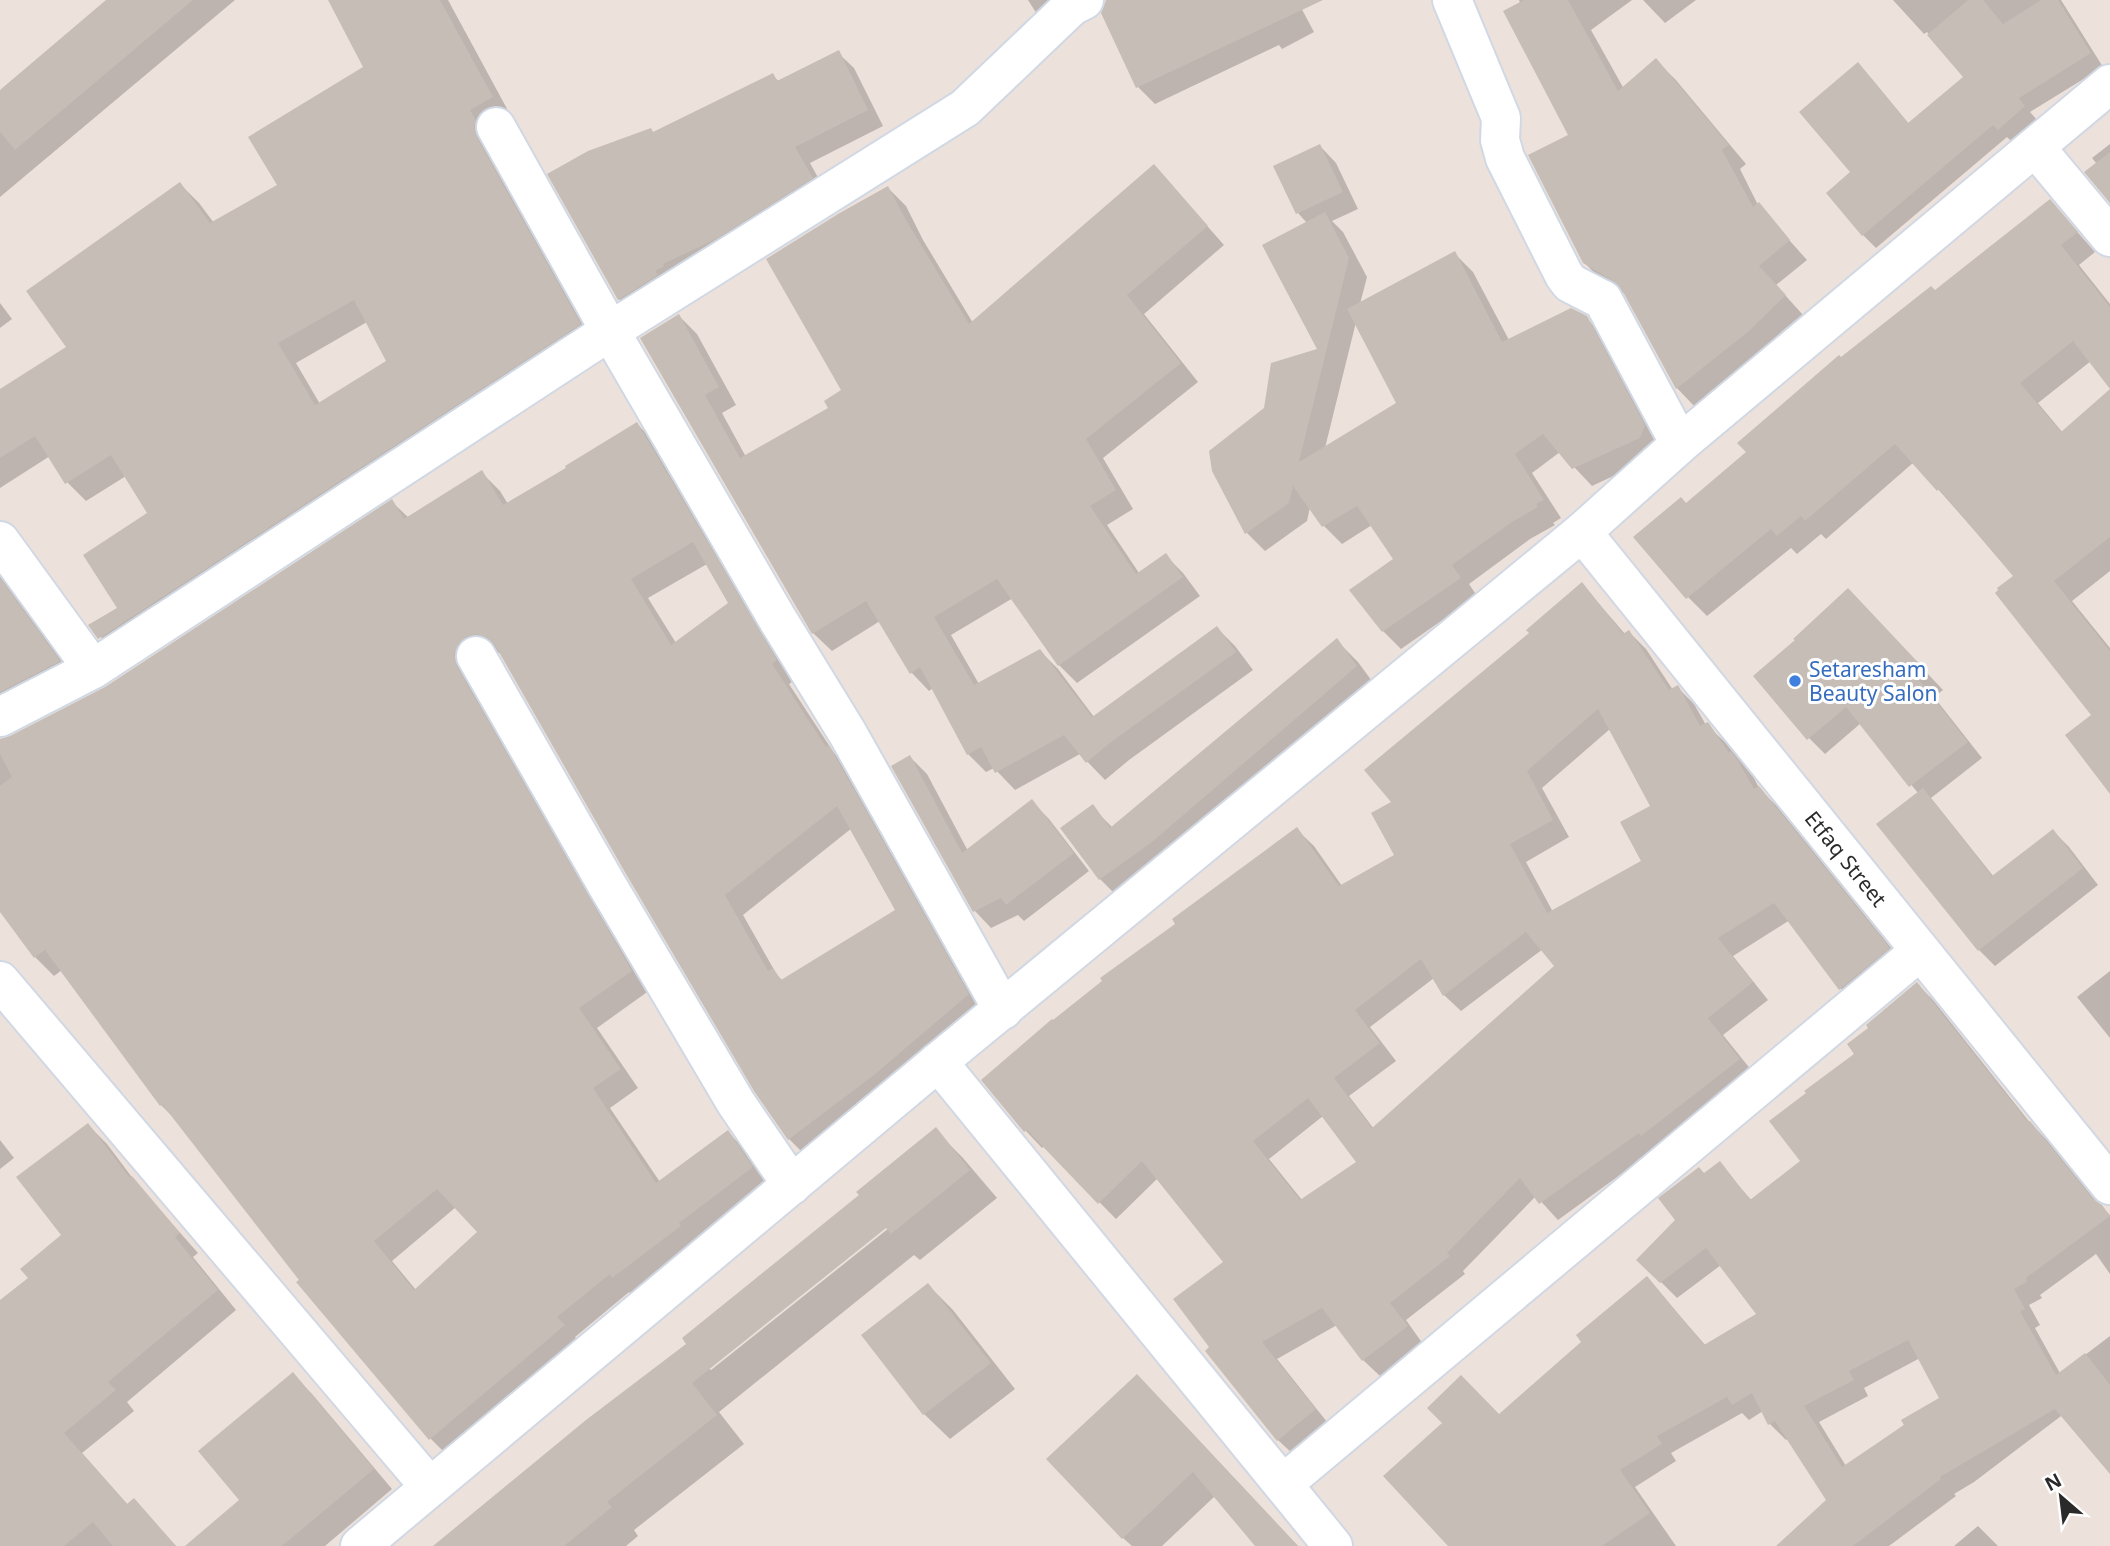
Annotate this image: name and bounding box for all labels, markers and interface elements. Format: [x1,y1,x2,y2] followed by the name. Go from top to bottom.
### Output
[1809,655,1937,707] place label: Setaresham Beauty Salon
[1787,673,1803,689] marker: Setaresham Beauty Salon
[1799,805,1893,913] street label: Etfaq Street
[2026,1462,2096,1532] north arrow
[2040,1467,2066,1497] text: N

